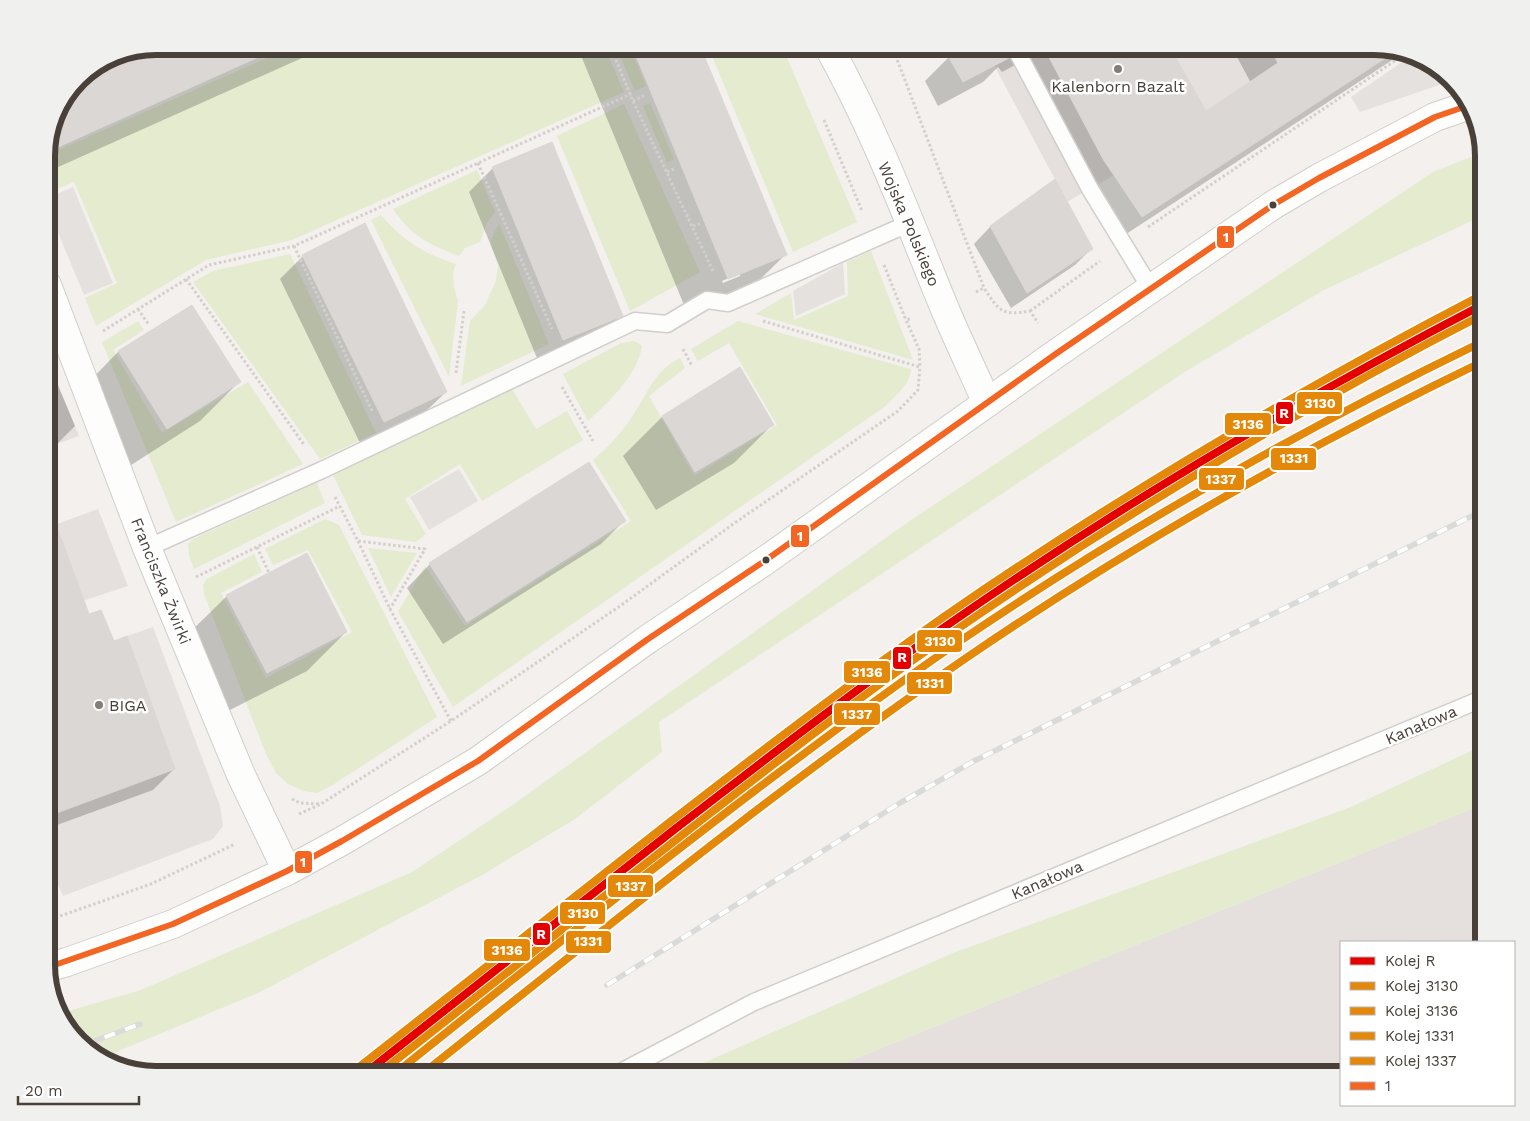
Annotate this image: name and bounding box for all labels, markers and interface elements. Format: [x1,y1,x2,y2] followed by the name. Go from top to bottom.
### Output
[1112,63,1124,75] marker: Kalenborn Bazalt
[1051,77,1185,96] place label: Kalenborn Bazalt
[874,159,944,289] street label: Wojska Polskiego
[1268,200,1278,210] unlabelled marker
[1216,225,1235,249] line badge: 1
[1223,229,1229,245] text: 1
[1296,391,1343,415] line badge: 3130
[1304,395,1336,411] text: 3130
[1275,401,1294,425] line badge: R
[1279,405,1289,421] text: R
[1224,412,1272,436] line badge: 3136
[1232,416,1264,432] text: 3136
[1270,447,1317,471] line badge: 1331
[1280,450,1308,466] text: 1331
[1198,467,1245,491] line badge: 1337
[1206,471,1237,487] text: 1337
[127,515,195,647] street label: Franciszka Żwirki
[790,524,810,548] line badge: 1
[797,528,803,544] text: 1
[761,555,771,565] unlabelled marker
[916,629,963,653] line badge: 3130
[924,633,956,649] text: 3130
[892,646,912,670] line badge: R
[897,649,907,665] text: R
[843,660,891,684] line badge: 3136
[851,664,883,680] text: 3136
[906,671,953,695] line badge: 1331
[916,675,944,691] text: 1331
[109,696,147,715] place label: BIGA
[93,699,105,711] marker: BIGA
[1382,701,1460,749] street label: Kanałowa
[833,702,881,726] line badge: 1337
[842,706,873,722] text: 1337
[294,850,313,874] line badge: 1
[300,854,306,870] text: 1
[1008,856,1086,904] street label: Kanałowa
[607,874,654,898] line badge: 1337
[616,878,647,894] text: 1337
[559,901,606,925] line badge: 3130
[567,905,599,921] text: 3130
[532,922,551,946] line badge: R
[536,926,546,942] text: R
[565,930,612,954] line badge: 1331
[574,933,602,949] text: 1331
[483,938,531,962] line badge: 3136
[1340,941,1515,1106] legend
[491,942,523,958] text: 3136
[1385,952,1436,970] text: Kolej R
[1385,977,1458,995] text: Kolej 3130
[1385,1002,1458,1020] text: Kolej 3136
[1385,1027,1454,1045] text: Kolej 1331
[1385,1052,1456,1070] text: Kolej 1337
[18,1074,139,1106] scale bar
[1385,1077,1391,1095] text: 1
[25,1082,63,1100] text: 20 m

